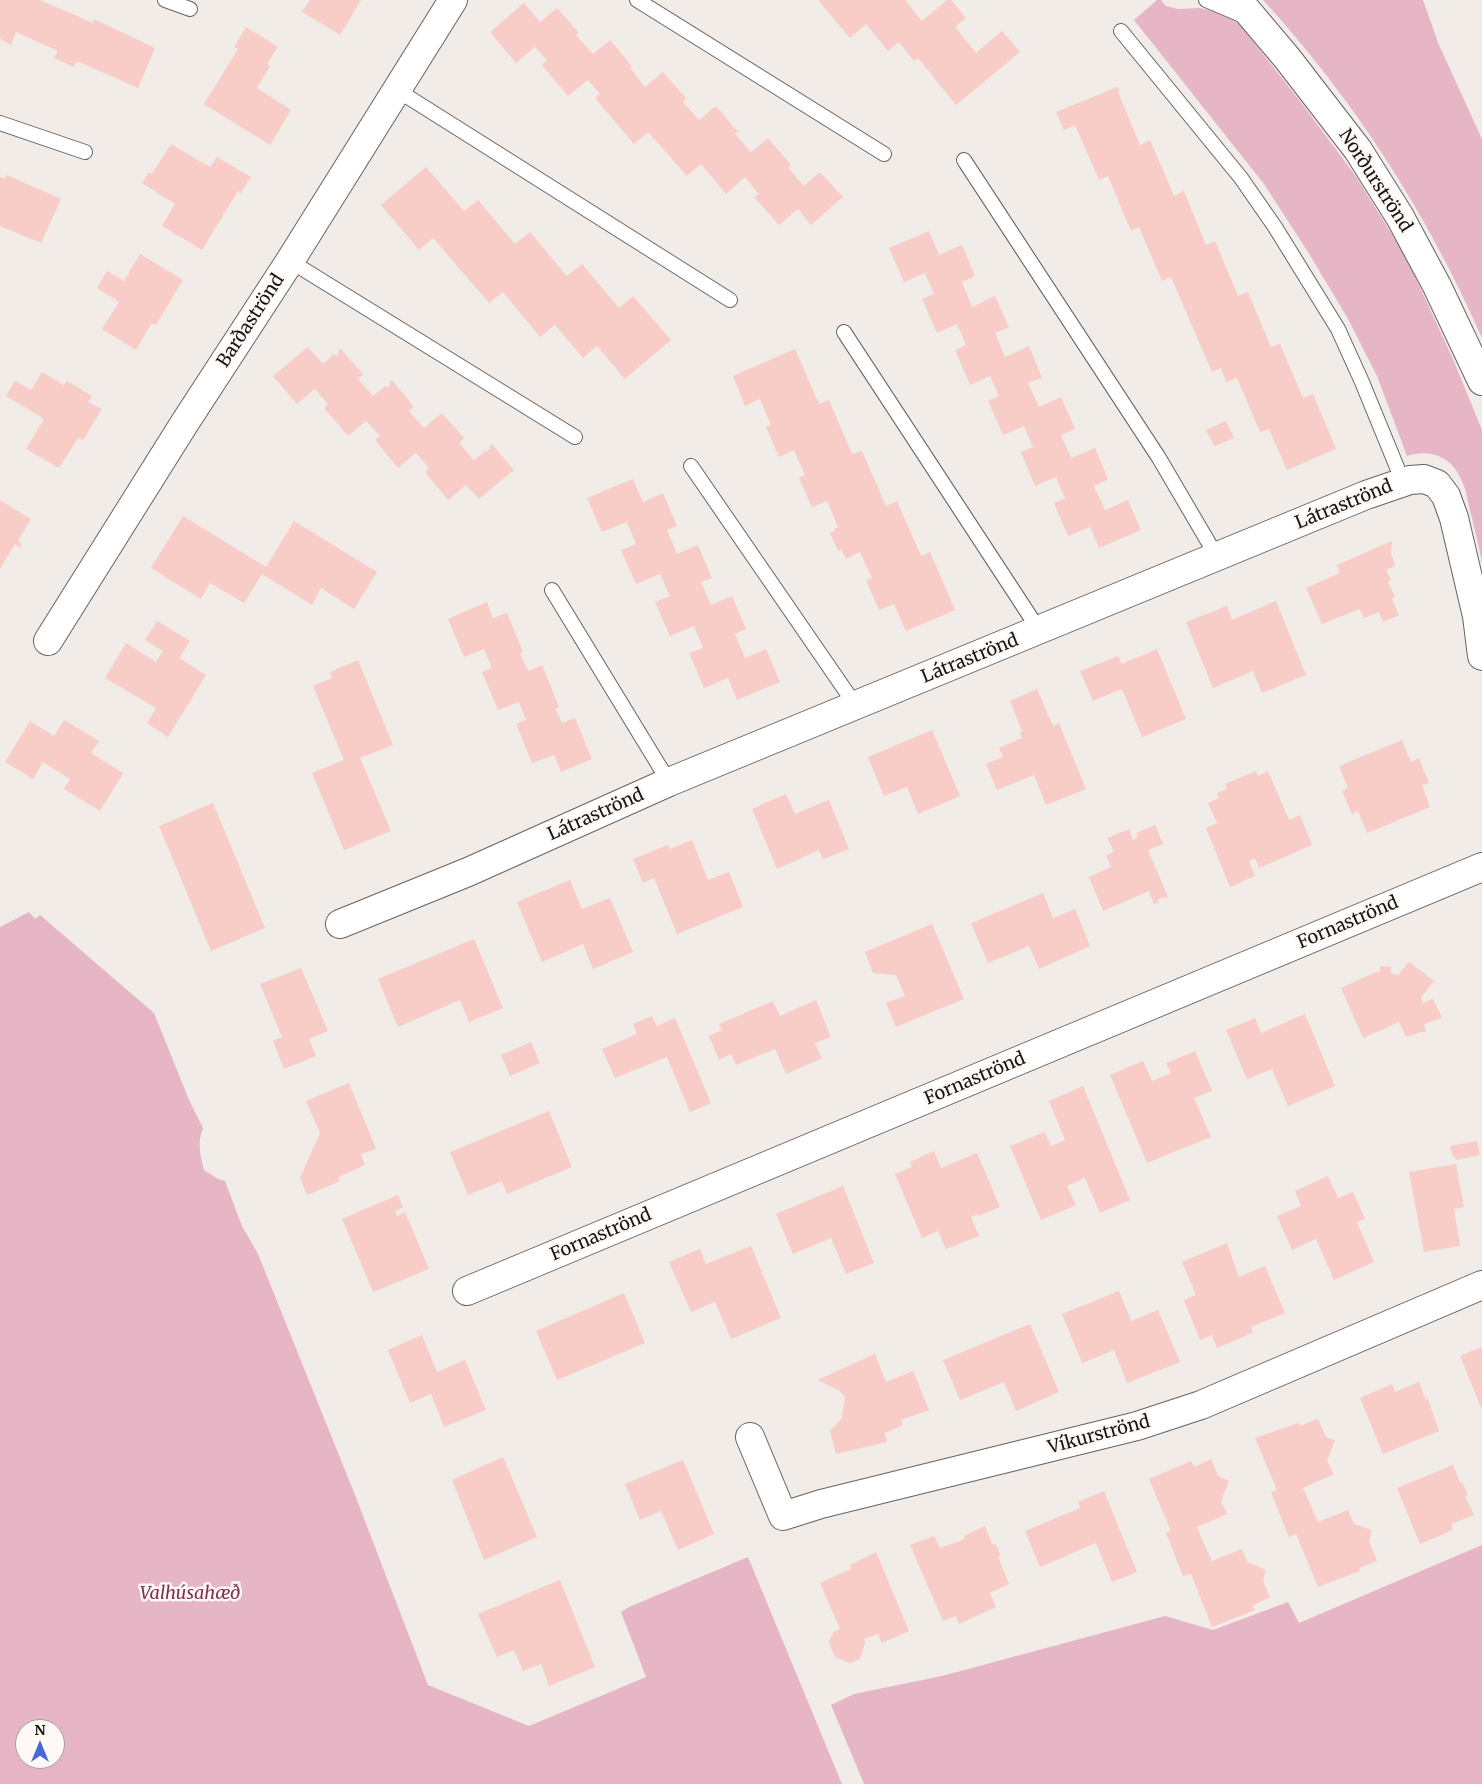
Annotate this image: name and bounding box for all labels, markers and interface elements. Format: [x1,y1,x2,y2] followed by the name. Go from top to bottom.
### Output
[1334,125,1416,237] street label: Norðurströnd
[213,270,289,372] street label: Barðaströnd
[1292,476,1396,534] street label: Látraströnd
[918,630,1022,688] street label: Látraströnd
[545,784,647,846] street label: Látraströnd
[1294,892,1402,954] street label: Fornaströnd
[921,1048,1029,1110] street label: Fornaströnd
[547,1204,655,1266] street label: Fornaströnd
[1046,1411,1152,1459] street label: Víkurströnd
[140,1583,240,1605] park label: Valhúsahæð
[15,1719,65,1769] north arrow
[34,1721,46,1739] text: N

